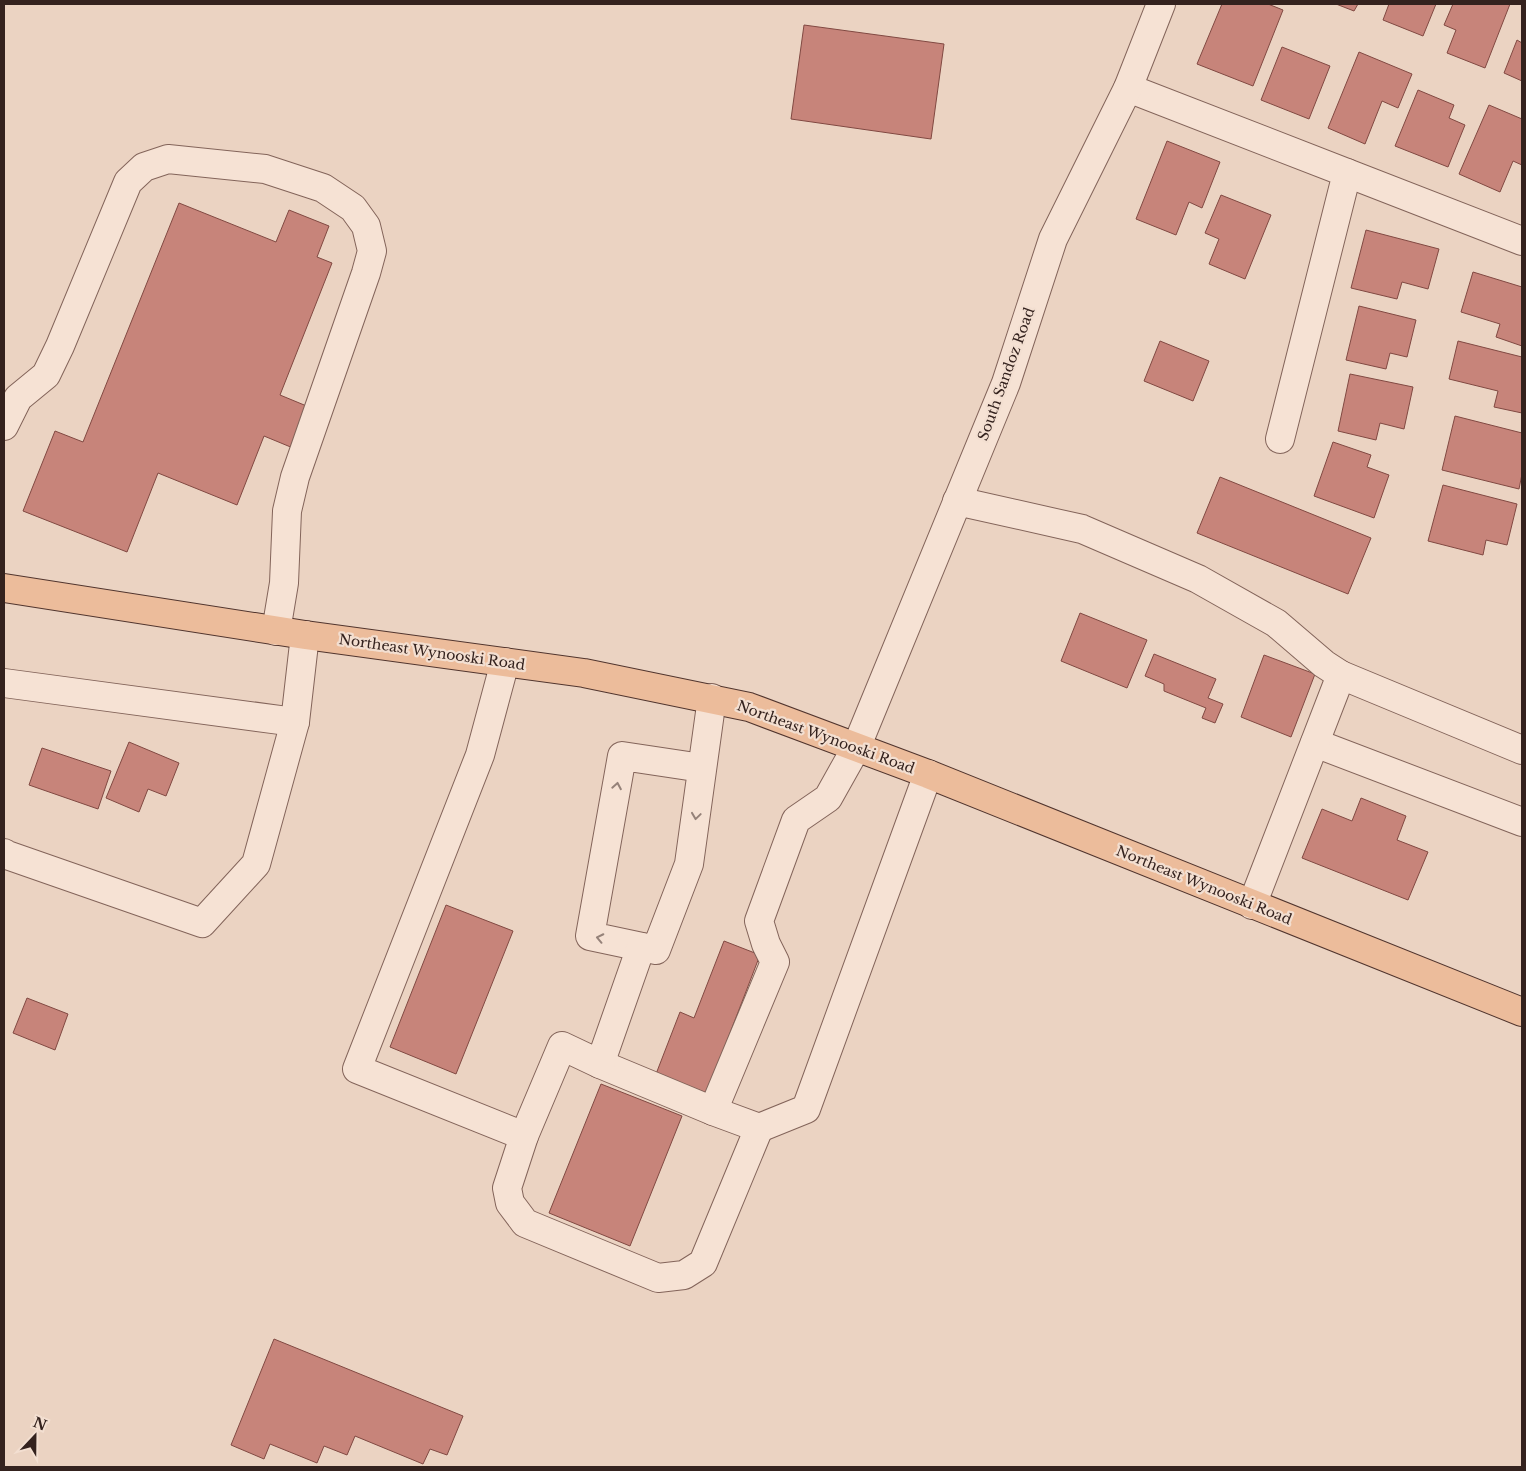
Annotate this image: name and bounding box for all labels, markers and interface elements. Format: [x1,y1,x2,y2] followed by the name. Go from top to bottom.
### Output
[974,304,1039,443] street label: South Sandoz Road
[338,630,527,674] street label: Northeast Wynooski Road
[735,696,918,778] street label: Northeast Wynooski Road
[612,782,622,790] one-way arrow
[691,812,702,820] one-way arrow
[1114,841,1295,929] street label: Northeast Wynooski Road
[596,933,605,944] one-way arrow
[10,1411,60,1461] north arrow
[30,1413,49,1435] text: N

